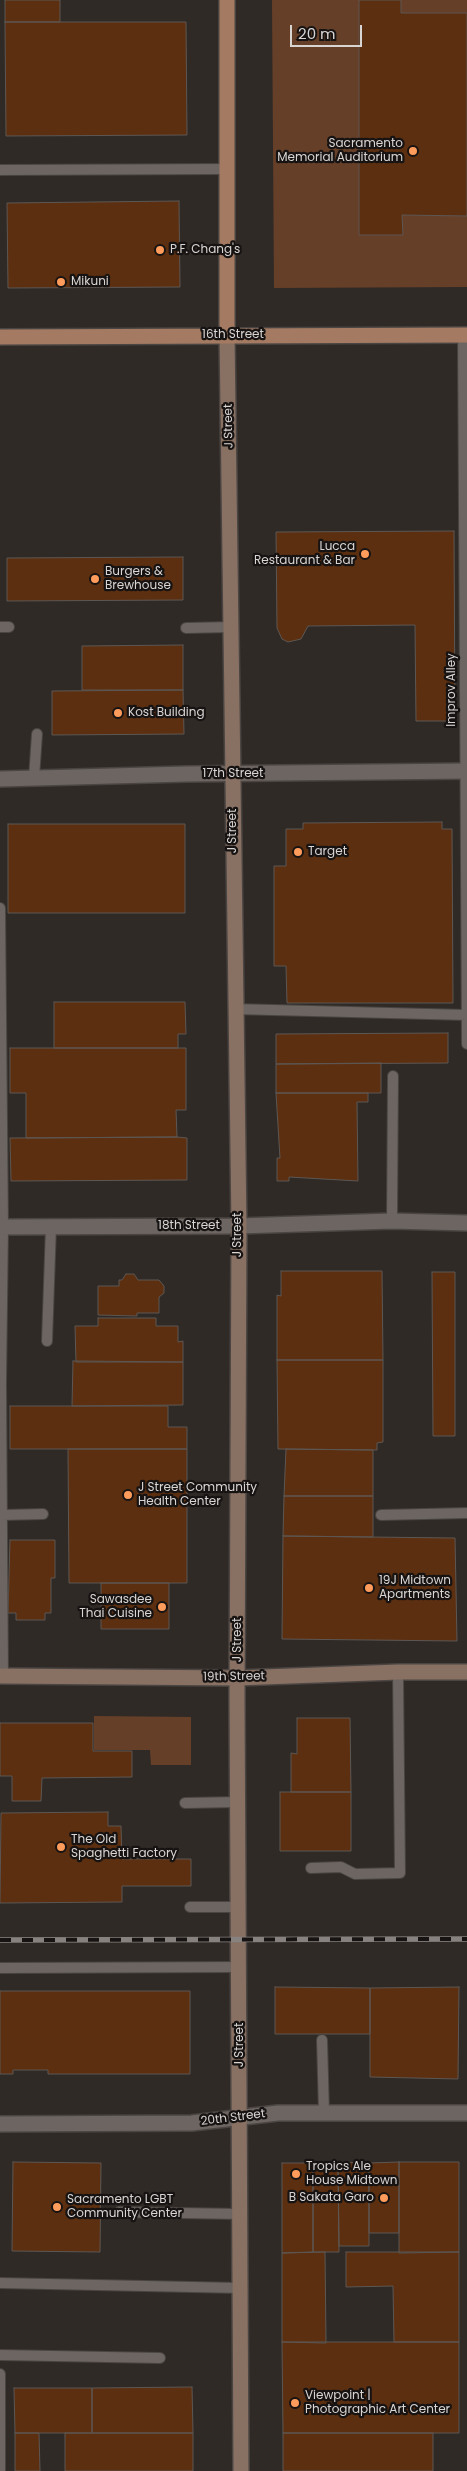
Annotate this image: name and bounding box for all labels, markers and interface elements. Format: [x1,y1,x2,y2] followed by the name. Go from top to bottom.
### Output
[292,15,364,47] scale bar
[298,23,336,44] text: 20 m
[277,137,403,165] place label: Sacramento Memorial Auditorium
[407,145,419,157] marker: Sacramento Memorial Auditorium
[170,243,240,257] place label: P.F. Chang's
[154,244,166,256] marker: P.F. Chang's
[71,275,109,289] place label: Mikuni
[55,276,67,288] marker: Mikuni
[202,328,264,342] street label: 16th Street
[221,404,237,448] street label: J Street
[254,540,355,568] place label: Lucca Restaurant & Bar
[359,548,371,560] marker: Lucca Restaurant & Bar
[105,565,171,593] place label: Burgers & Brewhouse
[89,573,101,585] marker: Burgers & Brewhouse
[445,653,459,727] street label: Improv Alley
[128,706,204,720] place label: Kost Building
[112,707,124,719] marker: Kost Building
[203,767,263,781] street label: 17th Street
[226,809,240,853] street label: J Street
[308,845,347,859] place label: Target
[292,846,304,858] marker: Target
[231,1213,245,1257] street label: J Street
[158,1219,220,1233] street label: 18th Street
[138,1481,257,1509] place label: J Street Community Health Center
[122,1489,134,1501] marker: J Street Community Health Center
[379,1574,451,1602] place label: 19J Midtown Apartments
[363,1582,375,1594] marker: 19J Midtown Apartments
[79,1593,152,1621] place label: Sawasdee Thai Cuisine
[156,1601,168,1613] marker: Sawasdee Thai Cuisine
[231,1618,245,1662] street label: J Street
[203,1669,265,1685] street label: 19th Street
[71,1833,177,1861] place label: The Old Spaghetti Factory
[55,1841,67,1853] marker: The Old Spaghetti Factory
[233,2023,247,2067] street label: J Street
[200,2107,266,2129] street label: 20th Street
[306,2160,398,2188] place label: Tropics Ale House Midtown
[290,2168,302,2180] marker: Tropics Ale House Midtown
[289,2191,374,2205] place label: B Sakata Garo
[378,2192,390,2204] marker: B Sakata Garo
[67,2193,182,2221] place label: Sacramento LGBT Community Center
[51,2201,63,2213] marker: Sacramento LGBT Community Center
[305,2389,450,2417] place label: Viewpoint | Photographic Art Center
[289,2397,301,2409] marker: Viewpoint | Photographic Art Center

